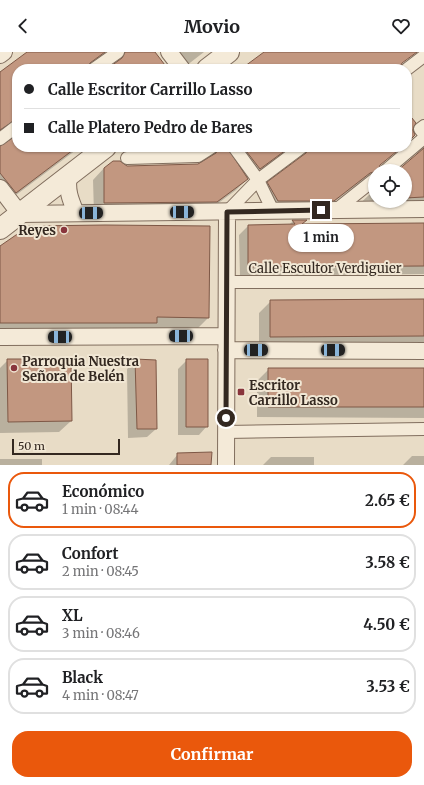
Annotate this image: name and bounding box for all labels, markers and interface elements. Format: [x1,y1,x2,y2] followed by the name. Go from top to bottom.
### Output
[12,15,34,37] icon: back
[184,15,240,38] text: Movio
[390,15,412,37] icon: heart
[48,80,253,99] text: Calle Escritor Carrillo Lasso
[48,118,253,137] text: Calle Platero Pedro de Bares
[368,164,412,208] map controls
[368,164,412,208] button: locate
[312,201,330,219] route end
[170,206,194,218] car
[79,207,103,219] car
[18,222,56,239] place label: Reyes
[288,224,354,252] callout: 1 min
[59,225,69,235] marker: Reyes
[303,229,339,246] text: 1 min
[248,260,402,277] street label: Calle Escultor Verdiguier
[169,330,193,342] car
[48,331,72,343] car
[244,344,268,356] car
[321,344,345,356] car
[22,353,139,385] place label: Parroquia Nuestra Señora de Belén
[9,363,19,373] marker: Parroquia Nuestra Señora de Belén
[249,377,338,409] place label: Escritor Carrillo Lasso
[236,387,246,397] marker: Escritor Carrillo Lasso
[217,409,235,427] route start
[12,437,120,456] scale bar
[18,439,45,453] text: 50 m
[14,482,50,518] icon: car
[62,482,144,501] text: Económico
[365,491,410,510] text: 2.65 €
[62,501,139,518] text: 1 min · 08:44
[14,544,50,580] icon: car
[62,544,119,563] text: Confort
[365,553,410,572] text: 3.58 €
[62,563,139,580] text: 2 min · 08:45
[14,606,50,642] icon: car
[62,606,83,625] text: XL
[363,615,410,634] text: 4.50 €
[62,625,140,642] text: 3 min · 08:46
[14,668,50,704] icon: car
[62,668,103,687] text: Black
[366,677,410,696] text: 3.53 €
[62,687,139,704] text: 4 min · 08:47
[12,731,412,777] button: Confirmar

